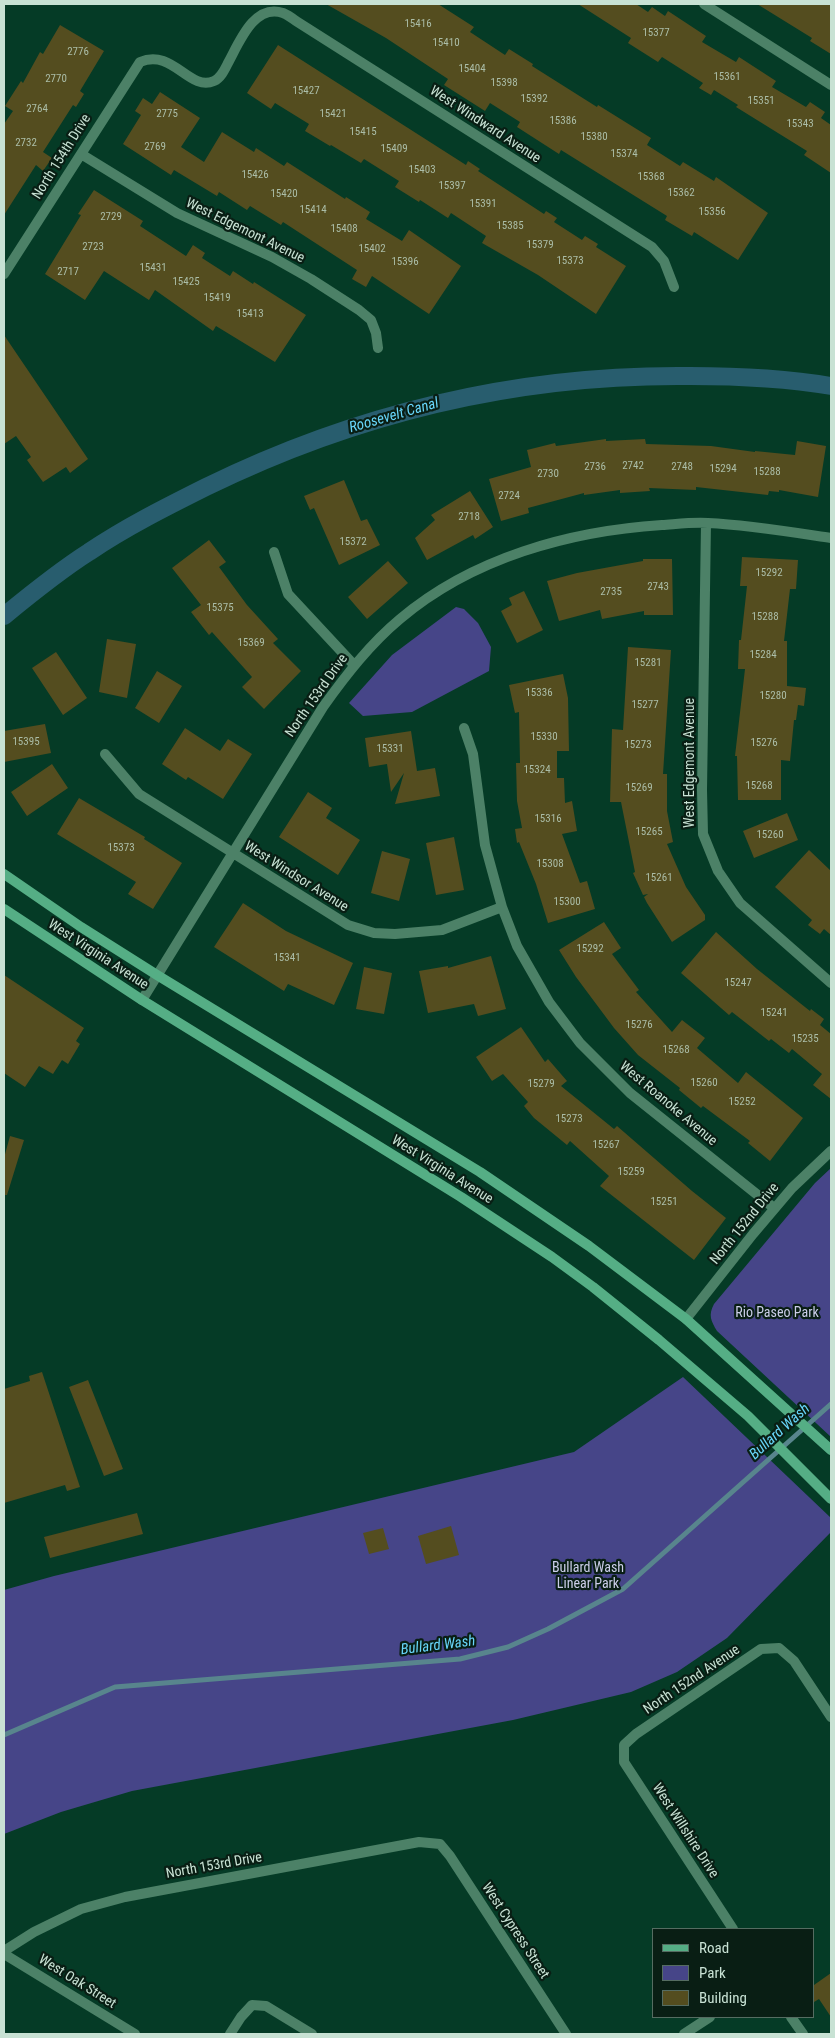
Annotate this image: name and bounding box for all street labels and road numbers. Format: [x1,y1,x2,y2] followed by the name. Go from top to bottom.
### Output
[426,83,544,167] street label: West Windward Avenue
[29,111,95,203] street label: North 154th Drive
[183,195,307,267] street label: West Edgemont Avenue
[282,651,352,741] street label: North 153rd Drive
[682,698,698,828] street label: West Edgemont Avenue
[241,838,351,916] street label: West Windsor Avenue
[45,916,151,994] street label: West Virginia Avenue
[616,1058,720,1150] street label: West Roanoke Avenue
[388,1132,496,1208] street label: West Virginia Avenue
[707,1180,783,1268] street label: North 152nd Drive
[641,1642,743,1718] street label: North 152nd Avenue
[648,1781,722,1881] street label: West Willshire Drive
[165,1849,263,1883] street label: North 153rd Drive
[478,1880,552,1982] street label: West Cypress Street
[35,1952,119,2012] street label: West Oak Street

